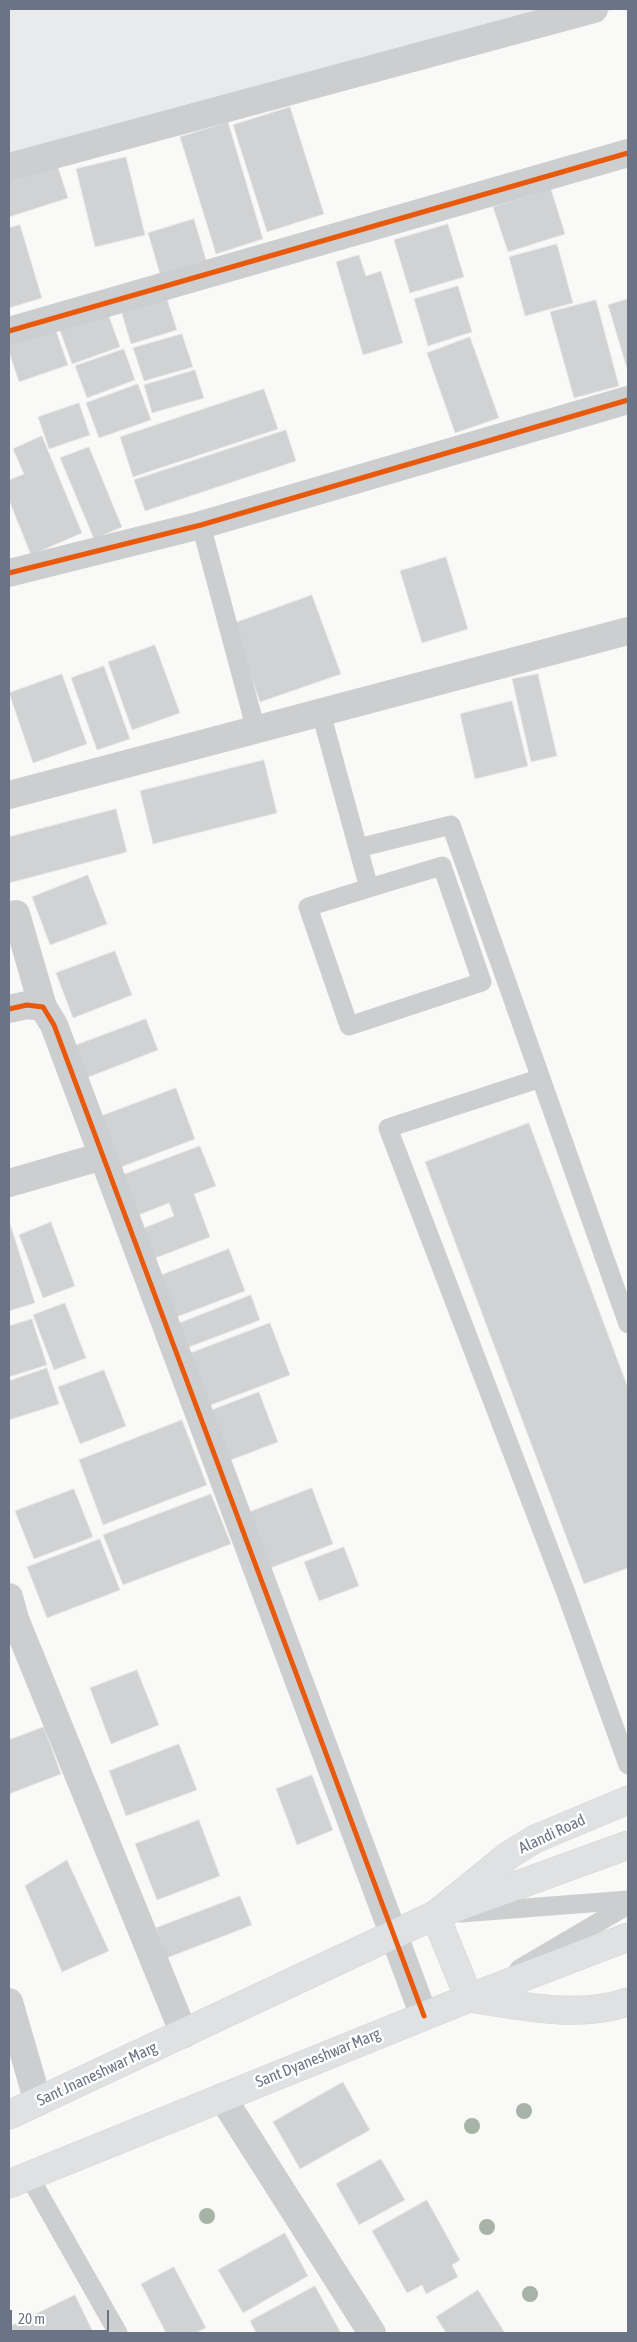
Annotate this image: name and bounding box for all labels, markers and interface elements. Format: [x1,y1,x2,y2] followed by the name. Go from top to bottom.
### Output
[516,1810,588,1858] street label: Alandi Road
[253,2024,383,2092] street label: Sant Dyaneshwar Marg
[34,2038,160,2110] street label: Sant Jnaneshwar Marg
[12,2300,111,2332] scale bar
[18,2310,45,2327] text: 20 m

